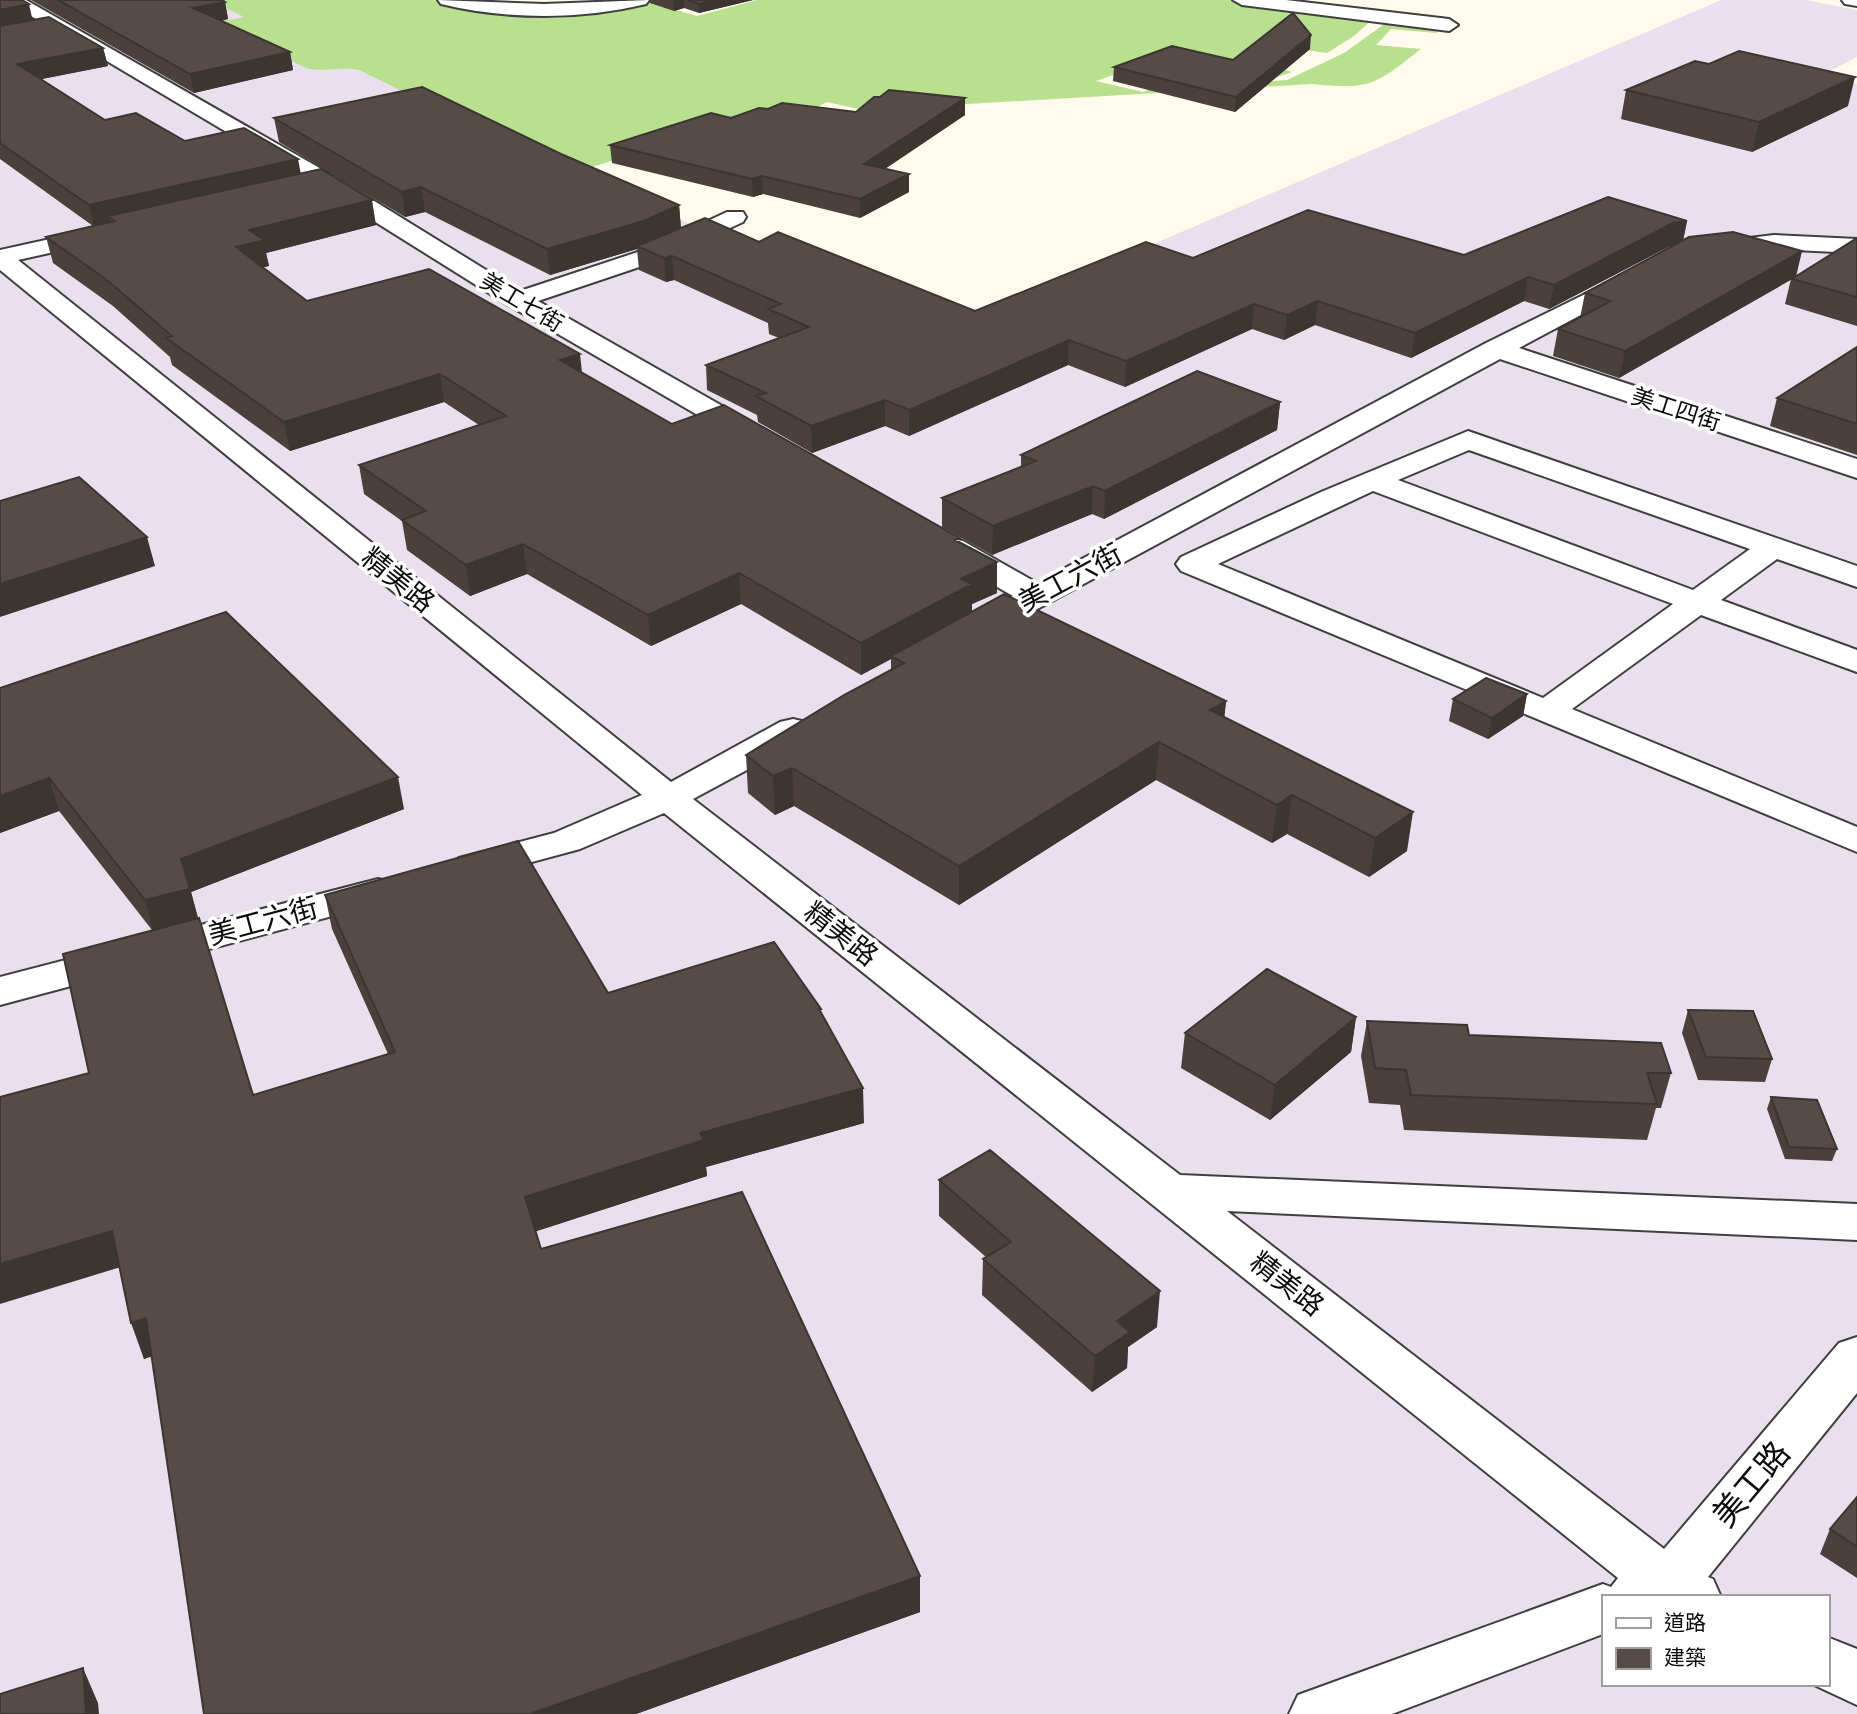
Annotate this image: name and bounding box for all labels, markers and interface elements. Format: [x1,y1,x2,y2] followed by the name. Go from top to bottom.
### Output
[475,266,569,338] street label: 美工七街
[1628,381,1724,437] street label: 美工四街
[1013,537,1127,619] street label: 美工六街
[355,541,441,619] street label: 精美路
[205,891,321,951] street label: 美工六街
[798,895,884,973] street label: 精美路
[1244,1245,1330,1323] street label: 精美路
[1704,1434,1798,1534] street label: 美工路
[1602,1595,1829,1686] legend
[1664,1610,1706,1635] text: 道路
[1664,1645,1706,1670] text: 建築

